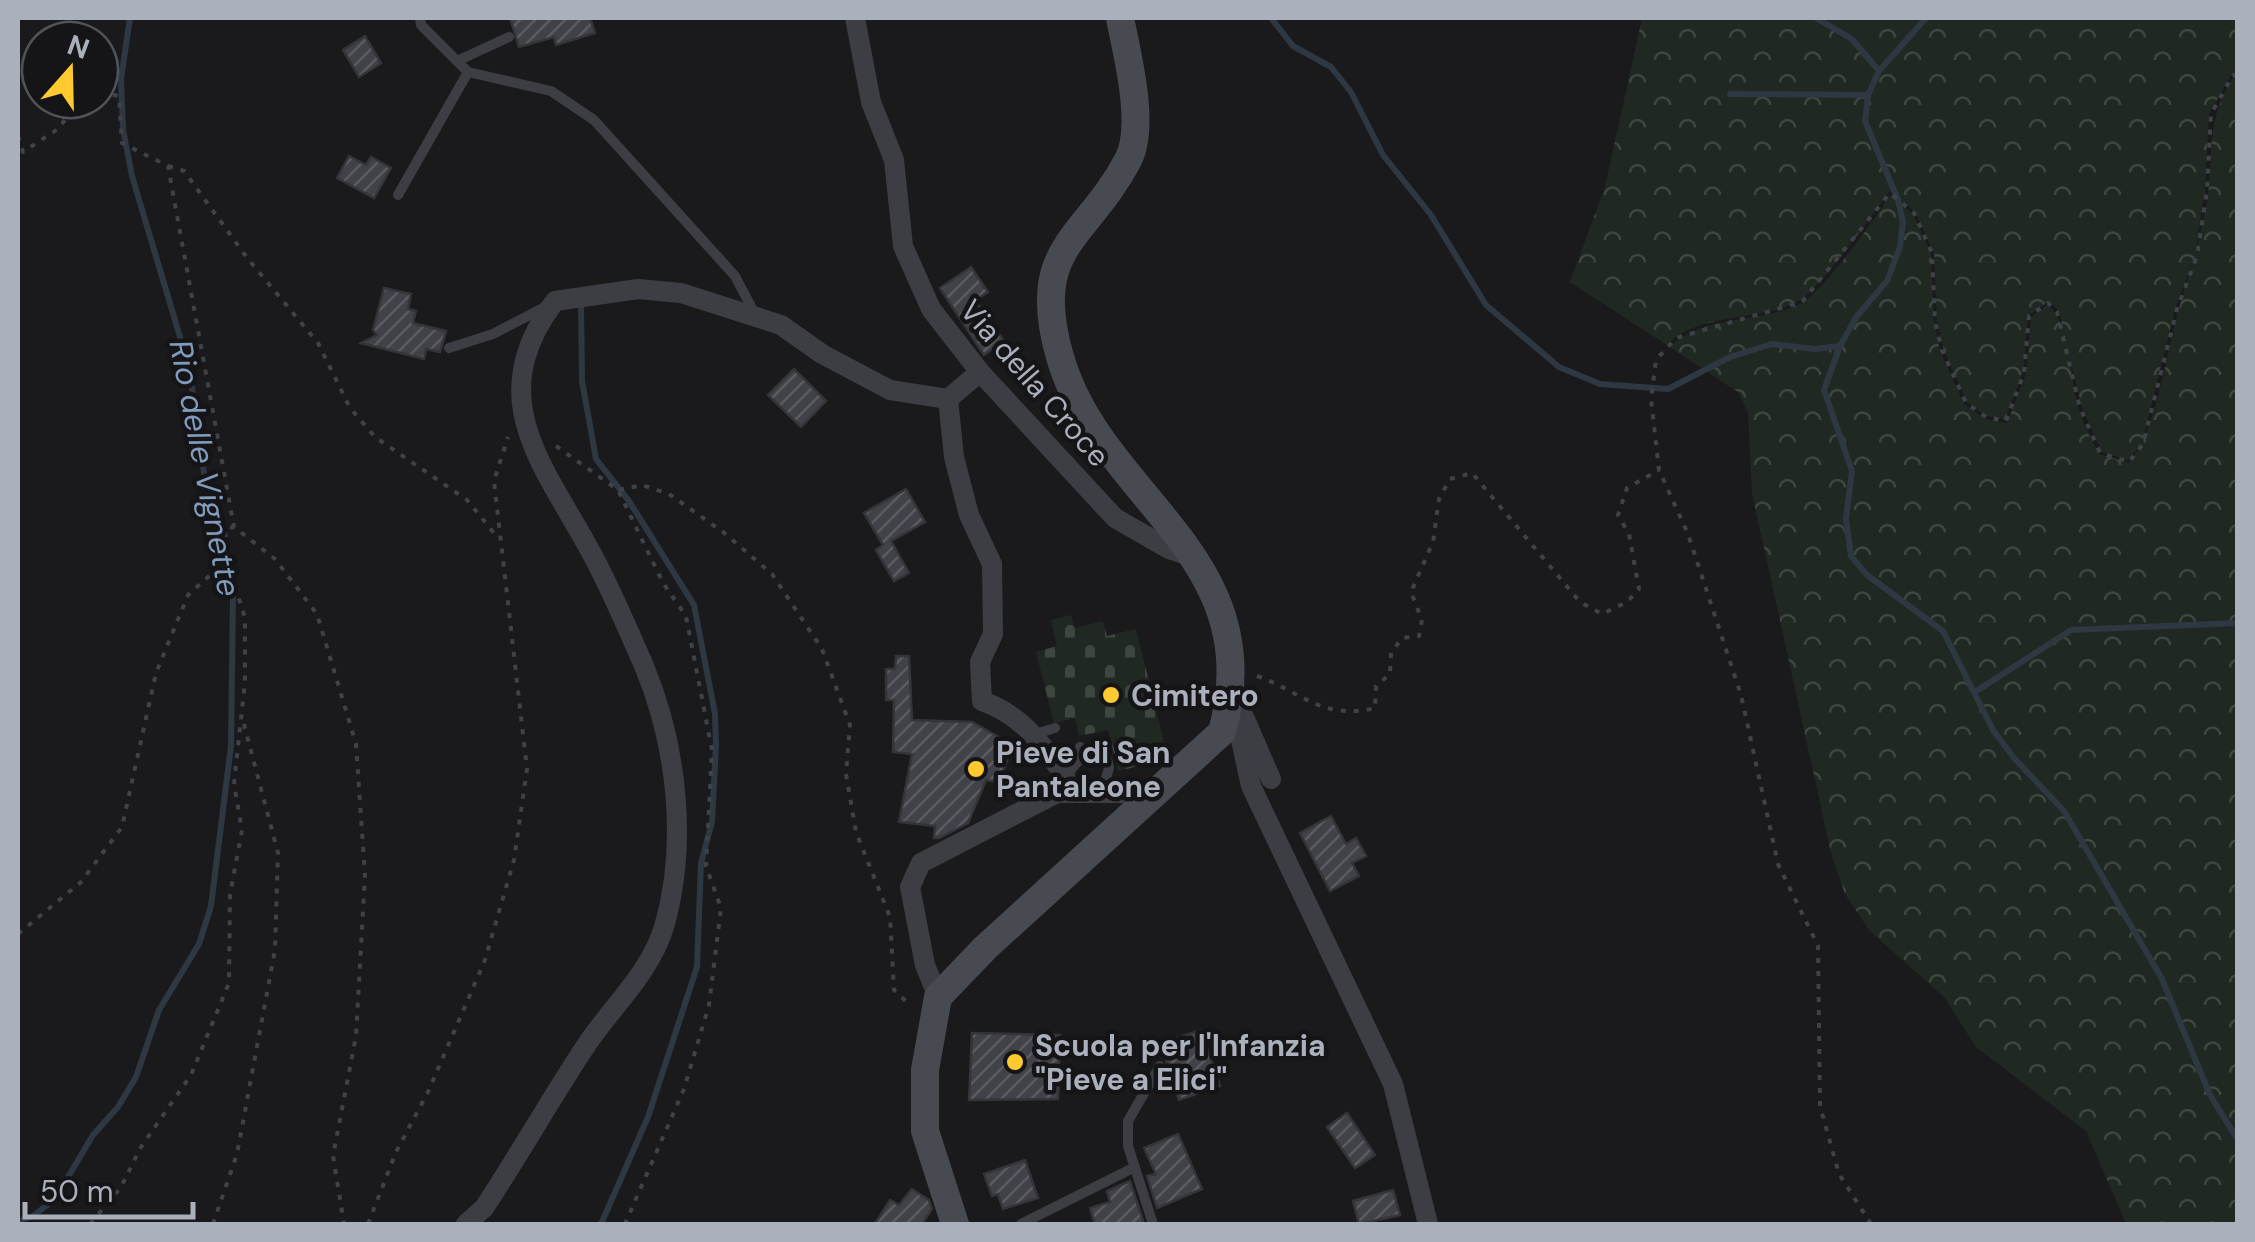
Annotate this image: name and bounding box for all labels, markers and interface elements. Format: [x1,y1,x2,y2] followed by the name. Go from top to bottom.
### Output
[20,20,120,120] north arrow
[62,26,94,68] text: N
[952,291,1118,475] street label: Via della Croce
[160,336,250,600] water label: Rio delle Vignette
[1131,676,1259,715] place label: Cimitero
[1100,684,1122,706] marker: Cimitero
[996,733,1171,806] place label: Pieve di San Pantaleone
[965,758,987,780] marker: Pieve di San Pantaleone
[1035,1026,1326,1099] place label: Scuola per l'Infanzia "Pieve a Elici"
[1004,1051,1026,1073] marker: Scuola per l'Infanzia "Pieve a Elici"
[25,1157,192,1219] scale bar
[40,1172,114,1211] text: 50 m

